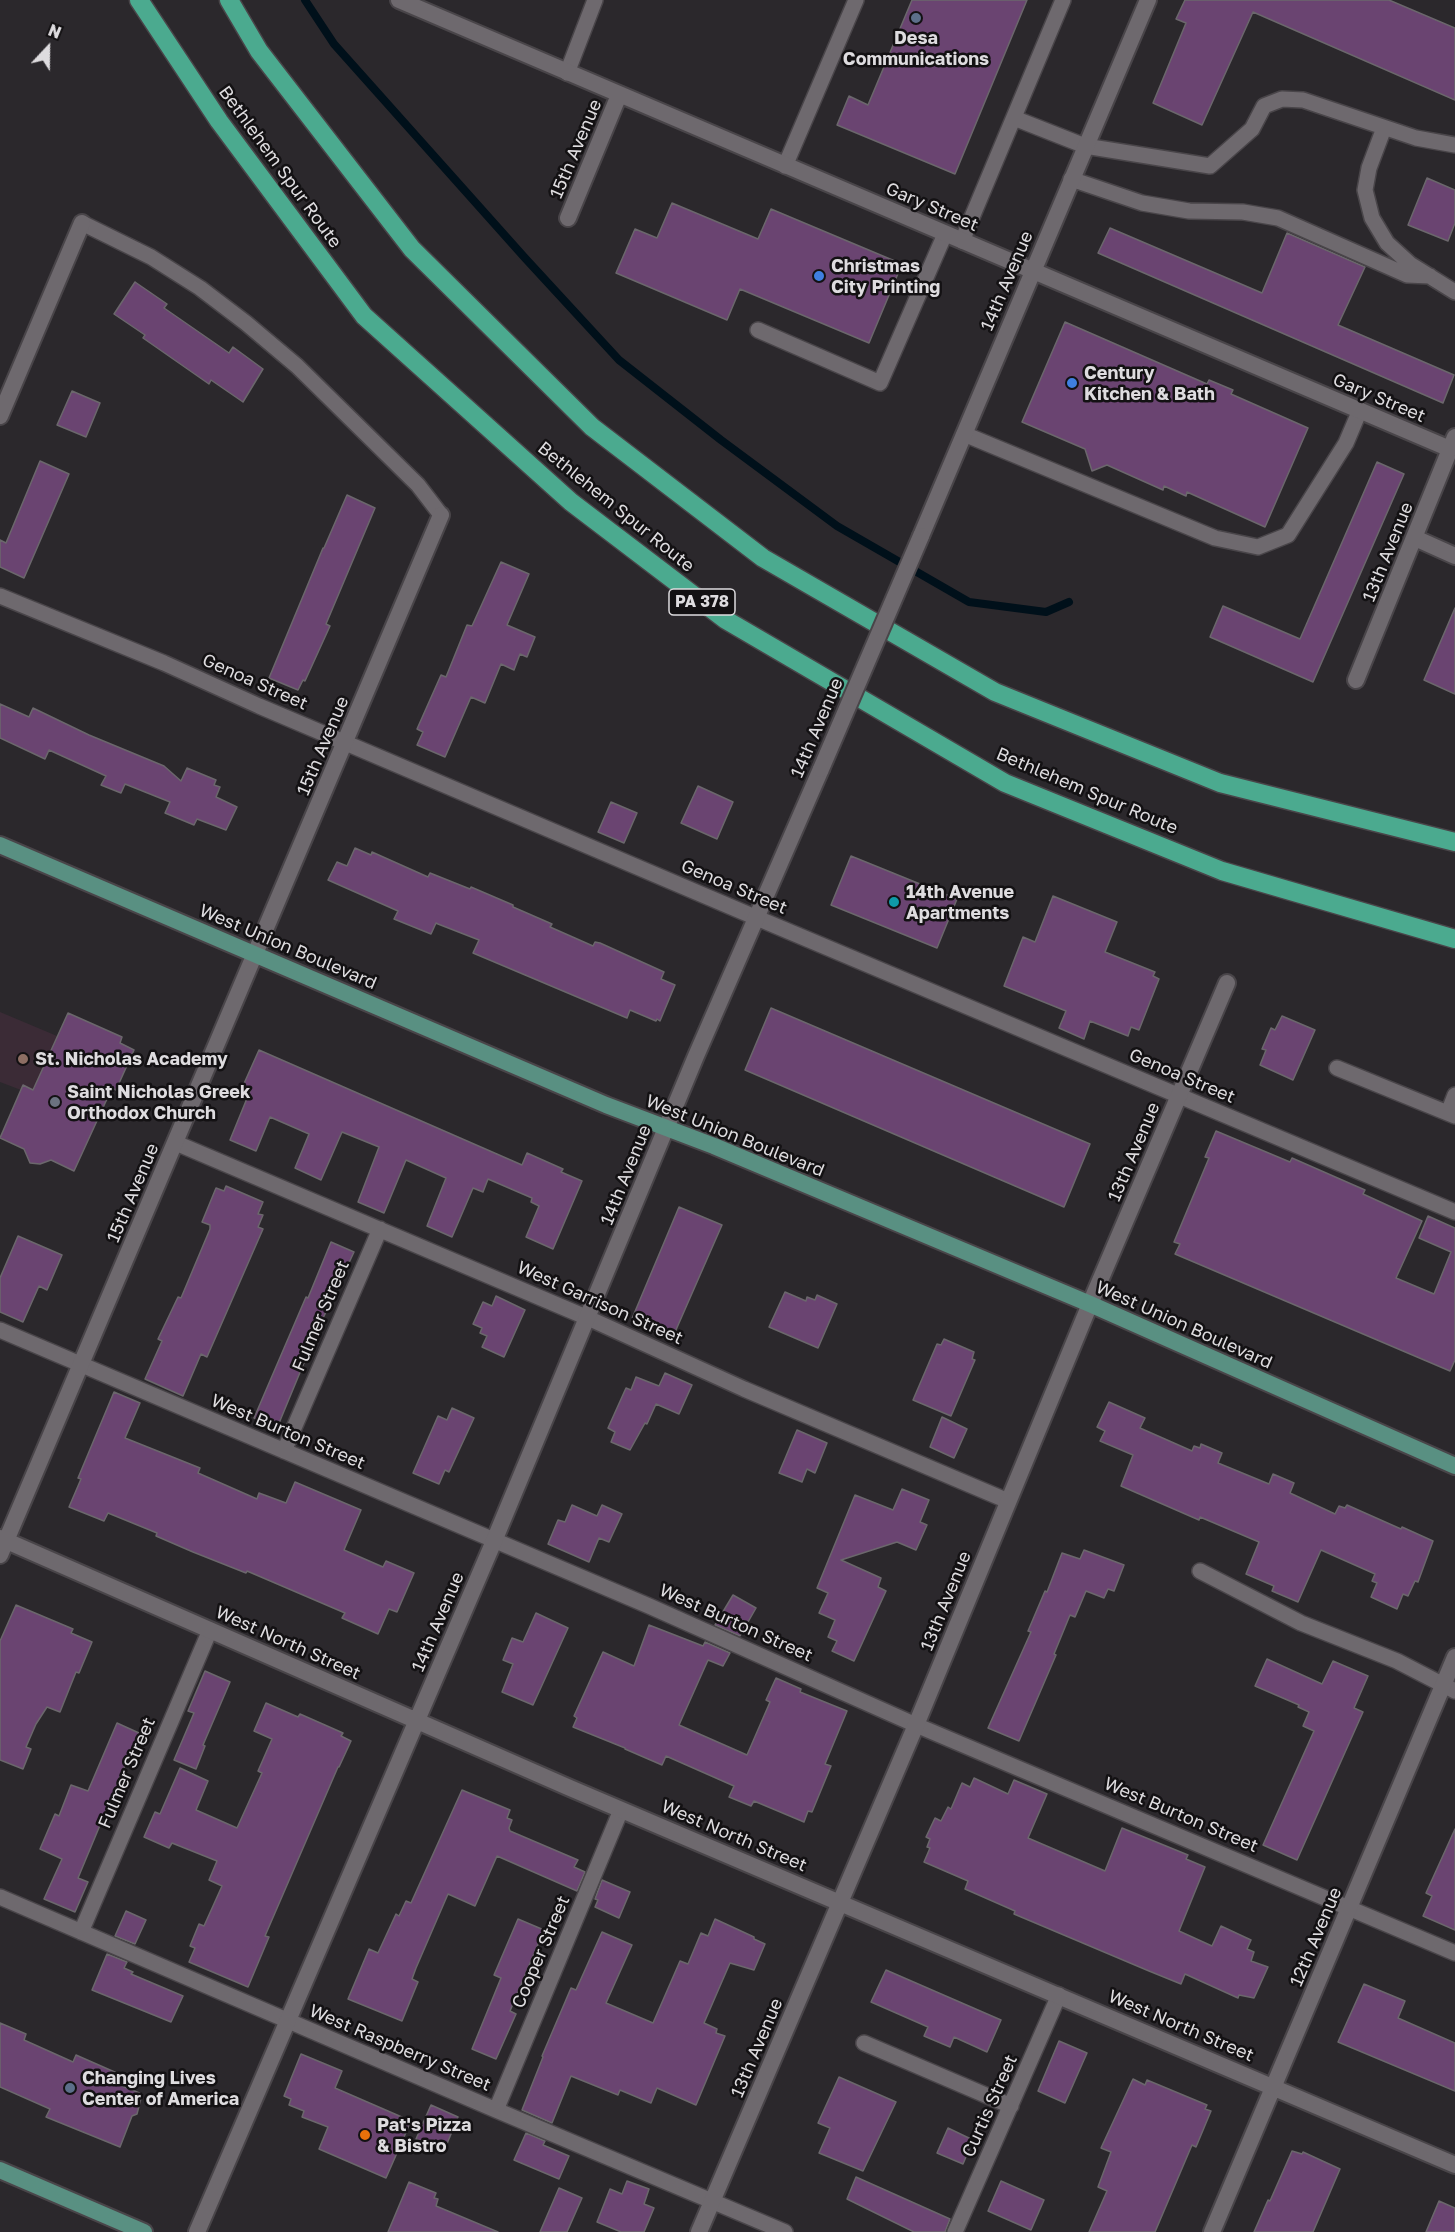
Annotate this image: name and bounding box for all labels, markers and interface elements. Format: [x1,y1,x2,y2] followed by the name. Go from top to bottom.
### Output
[909,11,923,25] marker: Desa Communications
[18,18,78,78] north arrow
[45,20,64,43] text: N
[843,27,989,70] place label: Desa Communications
[214,82,346,252] street label: Bethlehem Spur Route
[545,96,607,202] street label: 15th Avenue
[883,178,981,236] street label: Gary Street
[976,228,1038,334] street label: 14th Avenue
[831,255,940,298] place label: Christmas City Printing
[812,269,826,283] marker: Christmas City Printing
[1084,362,1215,404] place label: Century Kitchen & Bath
[1330,369,1428,427] street label: Gary Street
[1065,376,1079,390] marker: Century Kitchen & Bath
[533,437,699,577] street label: Bethlehem Spur Route
[1358,499,1418,605] street label: 13th Avenue
[669,589,735,615] road number: PA 378
[199,649,311,715] street label: Genoa Street
[786,675,848,781] street label: 14th Avenue
[292,693,354,799] street label: 15th Avenue
[993,743,1181,839] street label: Bethlehem Spur Route
[678,855,790,919] street label: Genoa Street
[906,881,1014,924] place label: 14th Avenue Apartments
[887,895,901,909] marker: 14th Avenue Apartments
[196,900,380,994] street label: West Union Boulevard
[1126,1044,1238,1108] street label: Genoa Street
[35,1048,228,1070] place label: St. Nicholas Academy
[16,1052,30,1066] marker: St. Nicholas Academy
[67,1081,250,1124] place label: Saint Nicholas Greek Orthodox Church
[643,1090,827,1182] street label: West Union Boulevard
[48,1095,62,1109] marker: Saint Nicholas Greek Orthodox Church
[1103,1099,1165,1205] street label: 13th Avenue
[596,1122,656,1228] street label: 14th Avenue
[102,1140,164,1246] street label: 15th Avenue
[288,1257,354,1375] street label: Fulmer Street
[514,1257,686,1349] street label: West Garrison Street
[1093,1276,1275,1374] street label: West Union Boulevard
[208,1390,368,1474] street label: West Burton Street
[916,1548,976,1654] street label: 13th Avenue
[407,1569,469,1675] street label: 14th Avenue
[656,1579,816,1667] street label: West Burton Street
[212,1601,364,1685] street label: West North Street
[94,1714,160,1832] street label: Fulmer Street
[1101,1773,1261,1857] street label: West Burton Street
[658,1796,810,1876] street label: West North Street
[1285,1884,1347,1990] street label: 12th Avenue
[508,1892,574,2012] street label: Cooper Street
[1105,1986,1257,2066] street label: West North Street
[726,1995,788,2101] street label: 13th Avenue
[306,2000,494,2096] street label: West Raspberry Street
[958,2051,1022,2161] street label: Curtis Street
[82,2067,239,2110] place label: Changing Lives Center of America
[63,2081,77,2095] marker: Changing Lives Center of America
[377,2114,471,2156] place label: Pat's Pizza & Bistro
[358,2128,372,2142] marker: Pat's Pizza & Bistro

